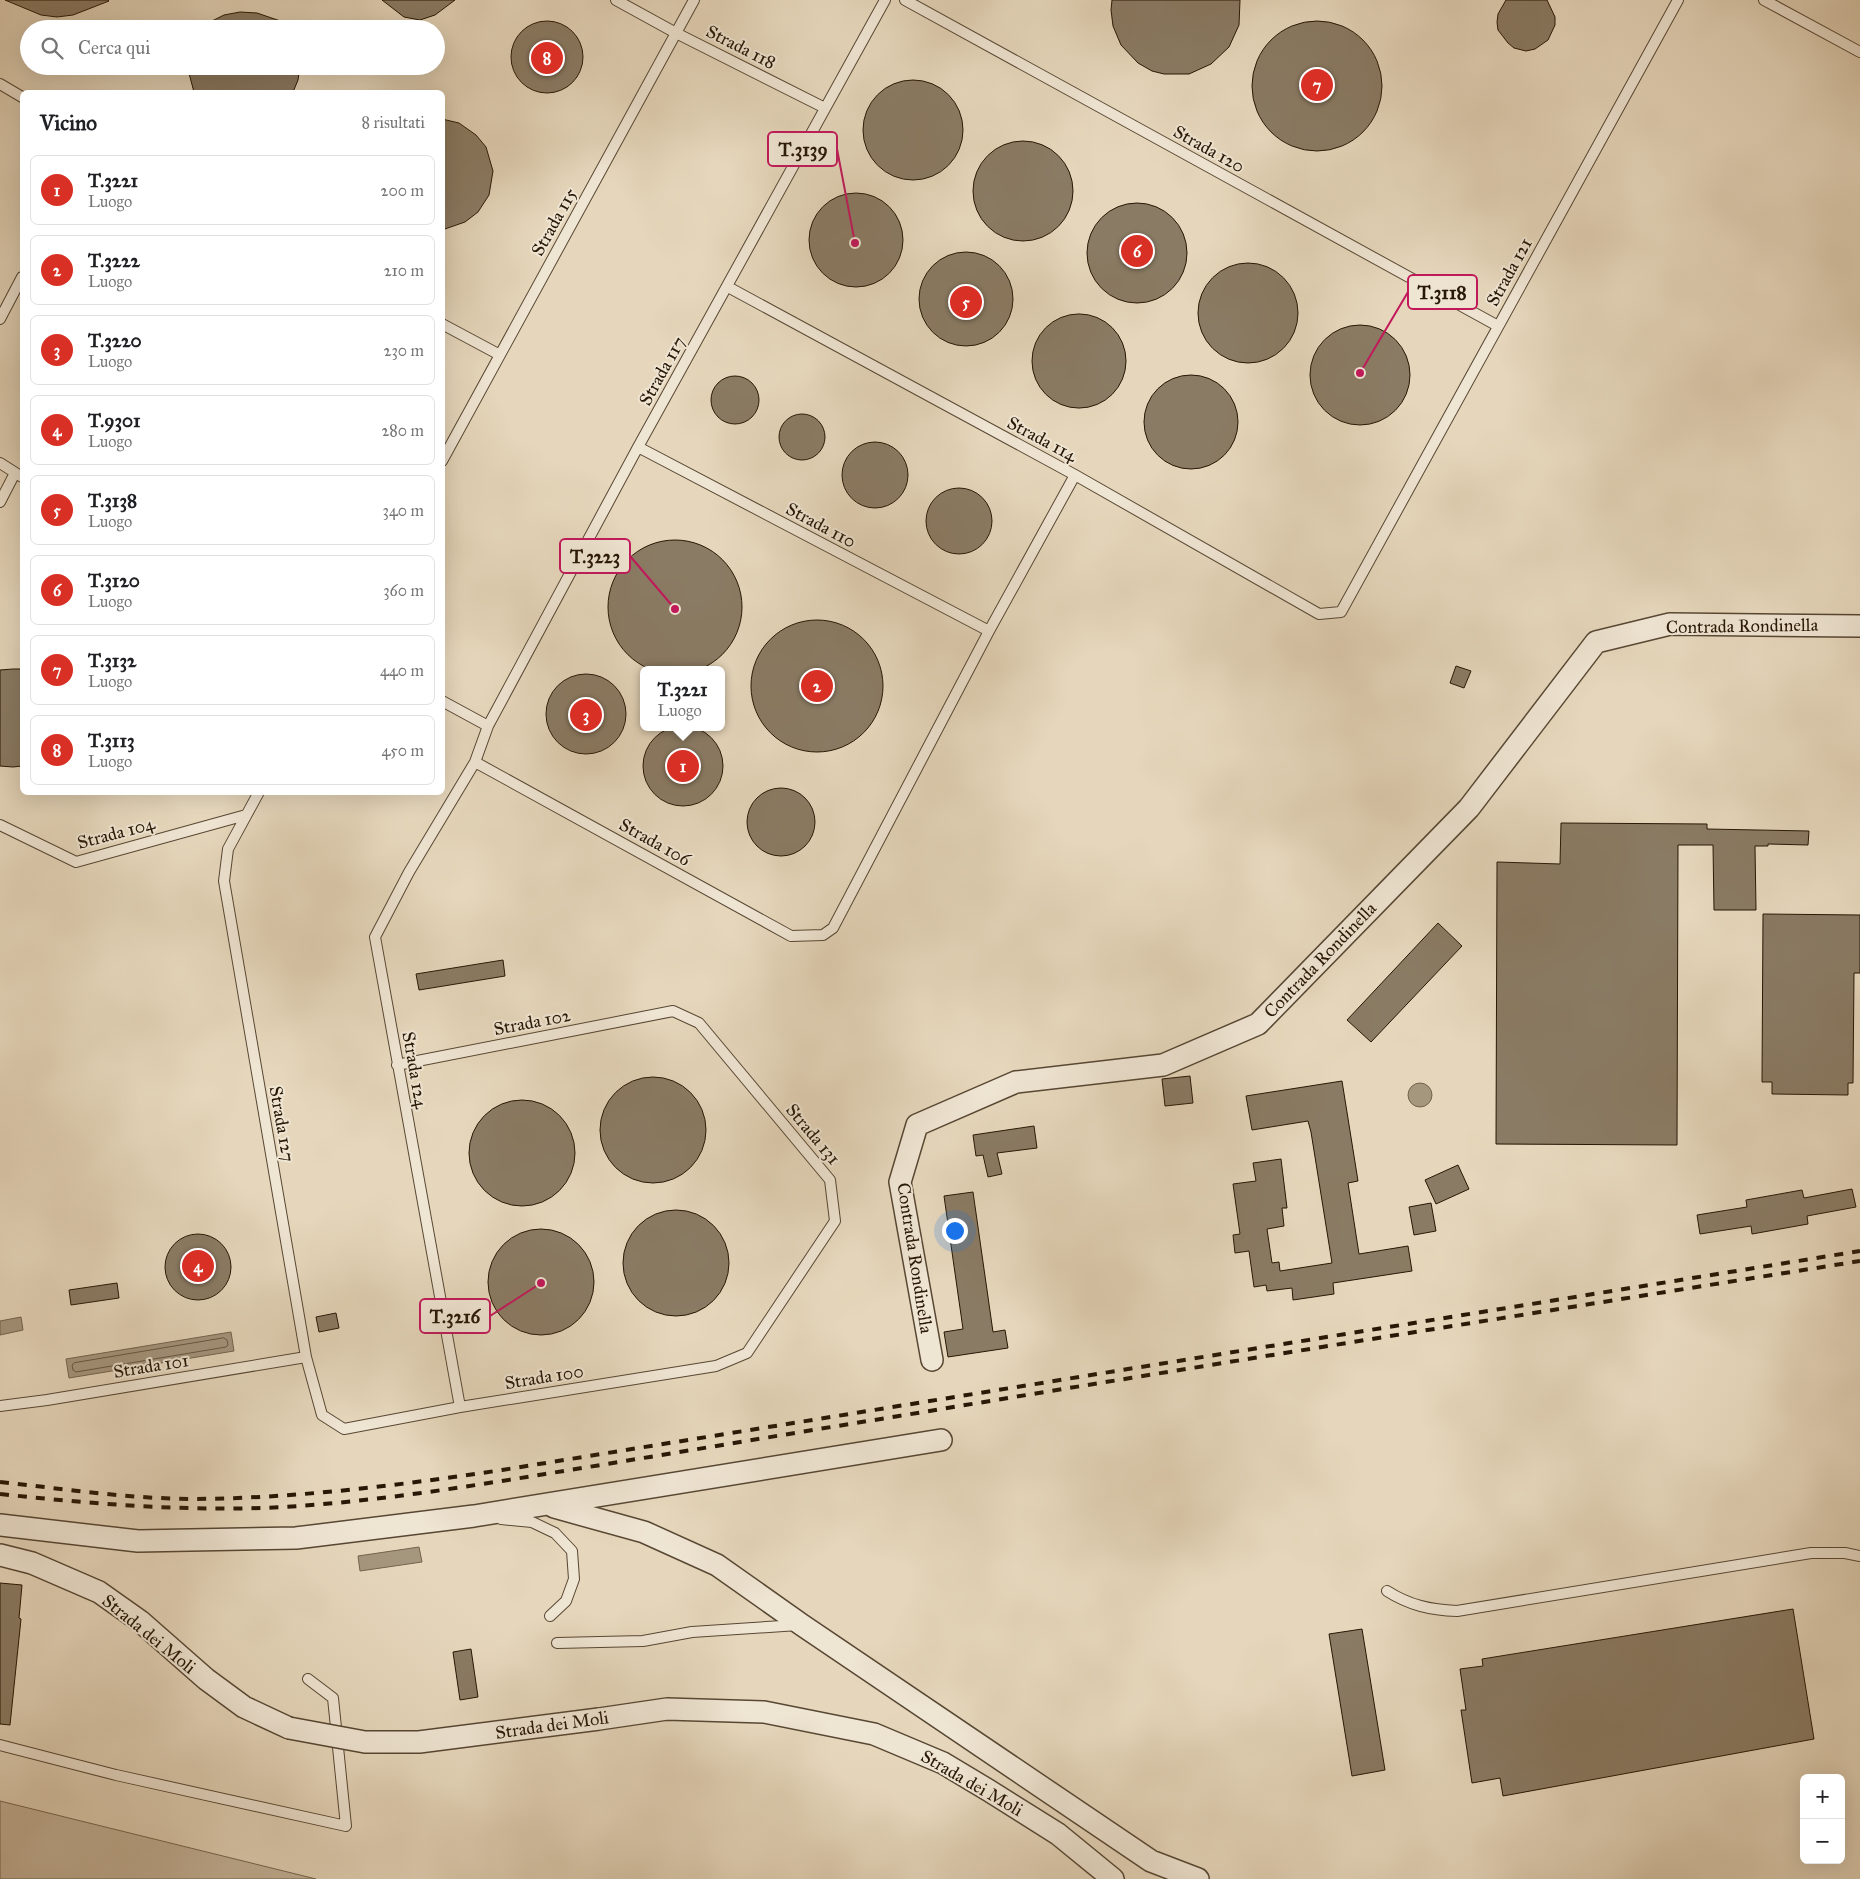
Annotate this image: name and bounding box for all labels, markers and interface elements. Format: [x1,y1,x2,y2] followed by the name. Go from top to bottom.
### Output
[20,20,445,75] search box
[702,20,780,74] street label: Strada 118
[38,34,66,62] icon: search
[78,36,150,59] text: Cerca qui
[531,39,563,77] pin: 8
[1301,66,1333,104] pin: 7
[40,110,97,136] text: Vicino
[362,113,425,132] text: 8 risultati
[1170,120,1248,178] street label: Strada 120
[768,132,837,166] callout: T.3139
[777,138,828,162] text: T.3139
[88,169,138,192] text: T.3221
[54,181,60,200] text: 1
[381,181,424,200] text: 200 m
[526,184,582,260] street label: Strada 115
[88,192,132,211] text: Luogo
[1121,232,1153,270] pin: 6
[1481,234,1537,310] street label: Strada 121
[88,249,140,272] text: T.3222
[53,261,61,280] text: 2
[384,261,424,280] text: 210 m
[88,272,132,291] text: Luogo
[1408,275,1477,309] callout: T.3118
[1417,281,1466,305] text: T.3118
[950,283,982,321] pin: 5
[88,329,142,352] text: T.3220
[634,333,690,409] street label: Strada 117
[54,341,60,360] text: 3
[384,341,424,360] text: 230 m
[88,352,132,371] text: Luogo
[88,409,140,432] text: T.9301
[1003,411,1082,467] street label: Strada 114
[53,421,61,440] text: 4
[381,421,424,440] text: 280 m
[88,432,132,451] text: Luogo
[88,489,137,512] text: T.3138
[782,497,860,553] street label: Strada 110
[53,501,61,520] text: 5
[382,501,424,520] text: 340 m
[88,512,132,531] text: Luogo
[560,539,630,573] callout: T.3223
[569,545,620,569] text: T.3223
[88,569,140,592] text: T.3120
[53,581,61,600] text: 6
[383,581,424,600] text: 360 m
[88,592,132,611] text: Luogo
[1666,614,1819,638] street label: Contrada Rondinella
[88,649,136,672] text: T.3132
[53,661,61,680] text: 7
[380,661,424,680] text: 440 m
[640,666,725,731] popup
[801,667,833,705] pin: 2
[88,672,132,691] text: Luogo
[657,678,708,701] text: T.3221
[570,696,602,734] pin: 3
[657,701,702,720] text: Luogo
[88,729,134,752] text: T.3113
[53,741,61,760] text: 8
[381,741,424,760] text: 450 m
[667,747,699,785] pin: 1
[88,752,132,771] text: Luogo
[75,812,158,854] street label: Strada 104
[615,813,695,871] street label: Strada 106
[1259,897,1381,1022] street label: Contrada Rondinella
[492,1004,572,1040] street label: Strada 102
[397,1030,433,1111] street label: Strada 124
[265,1084,299,1164] street label: Strada 127
[781,1099,845,1169] street label: Strada 131
[892,1181,938,1335] street label: Contrada Rondinella
[942,1218,968,1244] your location
[182,1247,214,1285] pin: 4
[420,1299,490,1333] callout: T.3216
[429,1305,481,1329] text: T.3216
[112,1349,190,1383] street label: Strada 101
[503,1360,585,1394] street label: Strada 100
[98,1590,200,1679] street label: Strada dei Moli
[494,1706,610,1744] street label: Strada dei Moli
[917,1745,1027,1821] street label: Strada dei Moli
[1800,1774,1845,1864] map controls
[1800,1774,1845,1819] button: +
[1800,1819,1845,1864] button: −

